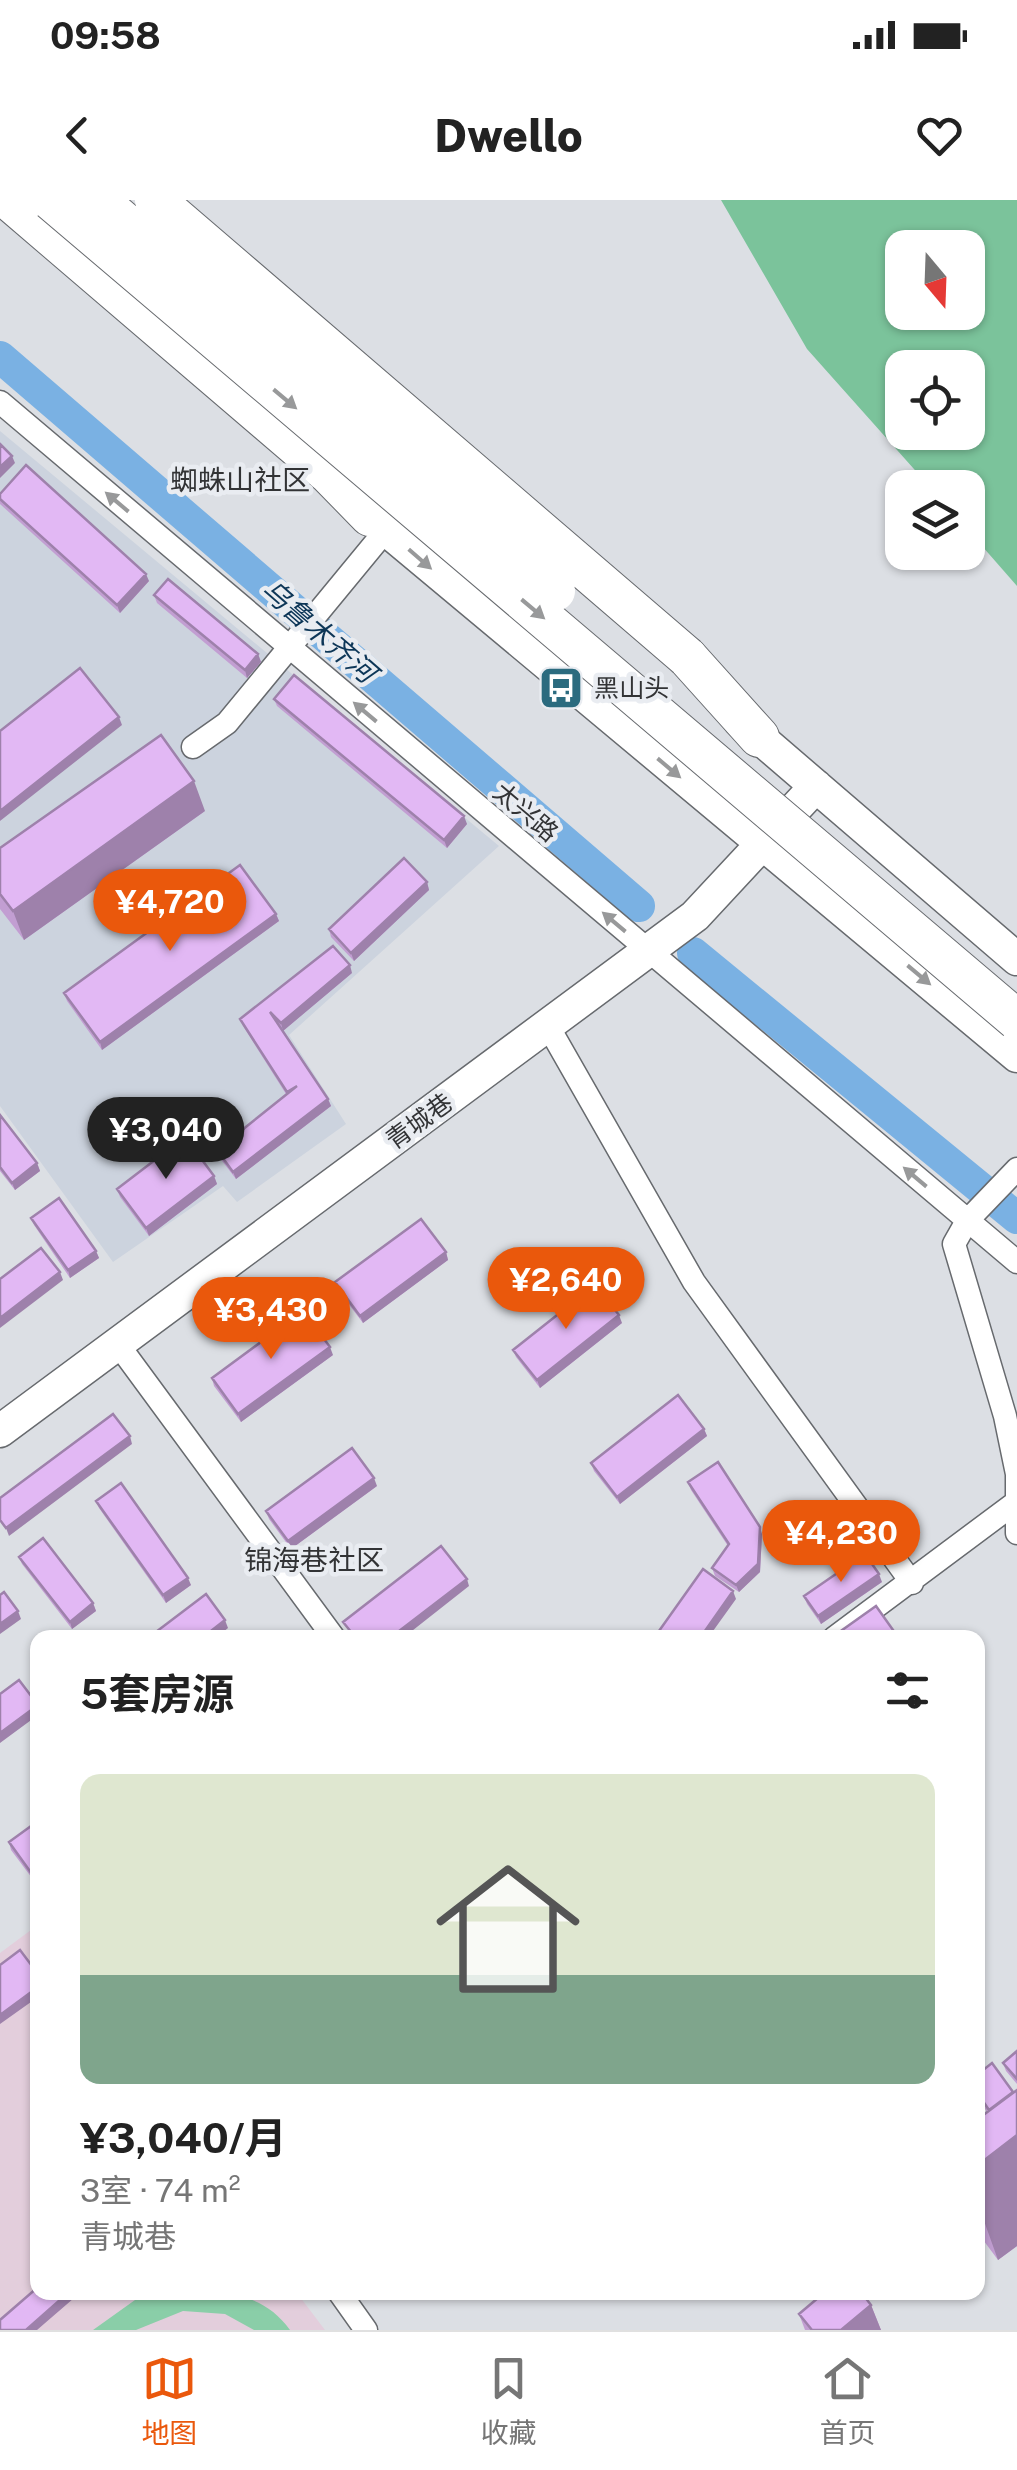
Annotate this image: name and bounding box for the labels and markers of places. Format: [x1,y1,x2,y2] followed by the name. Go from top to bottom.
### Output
[538,665,584,711] bus stop icon: 黑山头
[594,673,669,703] place label: 黑山头
[89,869,251,954] pin: ¥4,720
[85,1097,247,1182] pin: ¥3,040
[485,1247,647,1332] pin: ¥2,640
[190,1277,352,1362] pin: ¥3,430
[760,1500,922,1585] pin: ¥4,230

